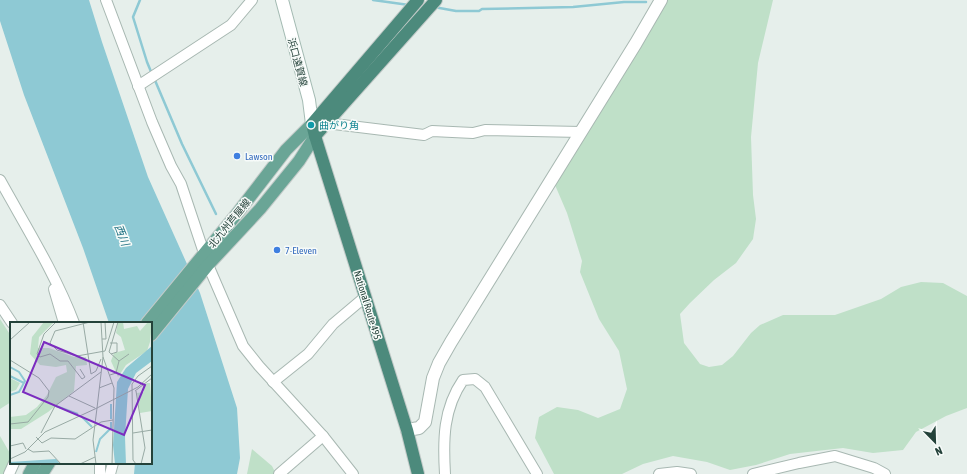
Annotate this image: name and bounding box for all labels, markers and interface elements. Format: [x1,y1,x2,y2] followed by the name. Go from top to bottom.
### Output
[286,37,309,88] street label: 浜口遠賀線
[306,120,316,130] marker: 曲がり角
[319,120,359,131] place label: 曲がり角
[232,151,242,161] marker: Lawson
[245,151,273,162] place label: Lawson
[206,197,253,250] street label: 北九州芦屋線
[112,223,132,248] water label: 西川
[272,245,282,255] marker: 7-Eleven
[285,245,317,256] place label: 7-Eleven
[352,269,383,341] street label: National Route 495
[10,322,152,464] inset map
[915,422,955,462] north arrow
[934,444,944,458] text: N

